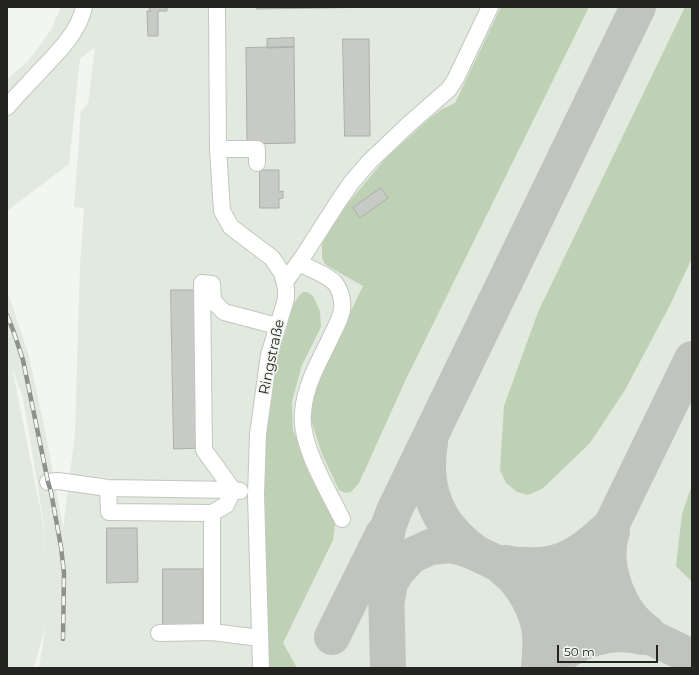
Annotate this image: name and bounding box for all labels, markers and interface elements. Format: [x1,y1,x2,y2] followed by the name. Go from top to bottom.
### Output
[256,318,288,396] street label: Ringstraße
[559,637,660,663] scale bar
[564,644,595,659] text: 50 m

